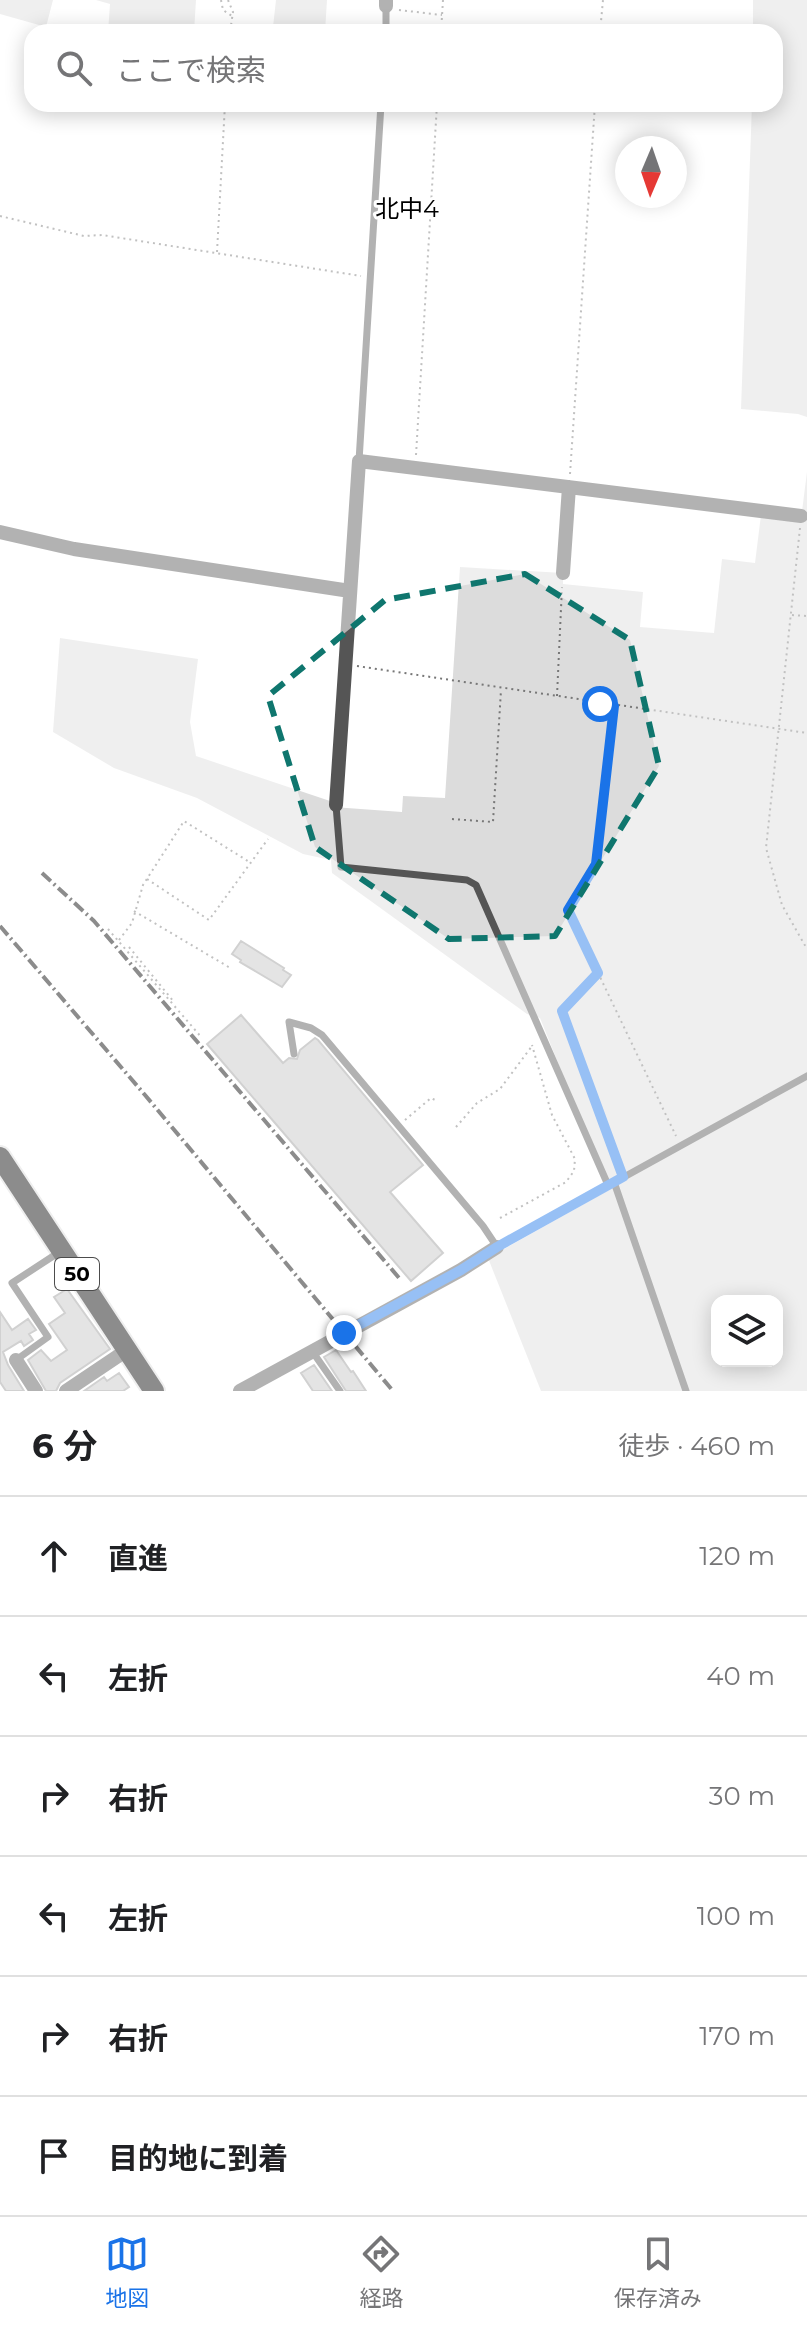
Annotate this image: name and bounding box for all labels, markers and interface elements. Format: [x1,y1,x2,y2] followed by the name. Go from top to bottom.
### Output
[24,24,783,112] search box
[52,46,96,90] icon: search
[116,52,266,89] text: ここで検索
[615,136,687,208] north arrow
[375,194,439,223] district label: 北中4
[582,686,618,722] route start
[55,1258,99,1290] road number: 50
[711,1295,783,1367] map controls
[711,1295,783,1367] button: layers
[326,1315,362,1351] route end
[32,1425,97,1467] text: 6 分
[618,1430,775,1462] text: 徒歩 · 460 m
[32,1534,76,1578] icon: ahead
[108,1540,168,1577] text: 直進
[699,1540,775,1572] text: 120 m
[32,1654,76,1698] icon: left
[108,1660,168,1697] text: 左折
[706,1660,775,1692] text: 40 m
[32,1774,76,1818] icon: right
[108,1780,168,1817] text: 右折
[709,1780,775,1812] text: 30 m
[32,1894,76,1938] icon: left
[108,1900,168,1937] text: 左折
[697,1900,775,1932] text: 100 m
[32,2014,76,2058] icon: right
[108,2020,168,2057] text: 右折
[699,2020,775,2052] text: 170 m
[32,2134,76,2178] icon: arrive
[108,2140,288,2177] text: 目的地に到着
[105,2232,149,2312] tab: 地図
[359,2232,404,2312] tab: 経路
[614,2232,702,2312] tab: 保存済み

